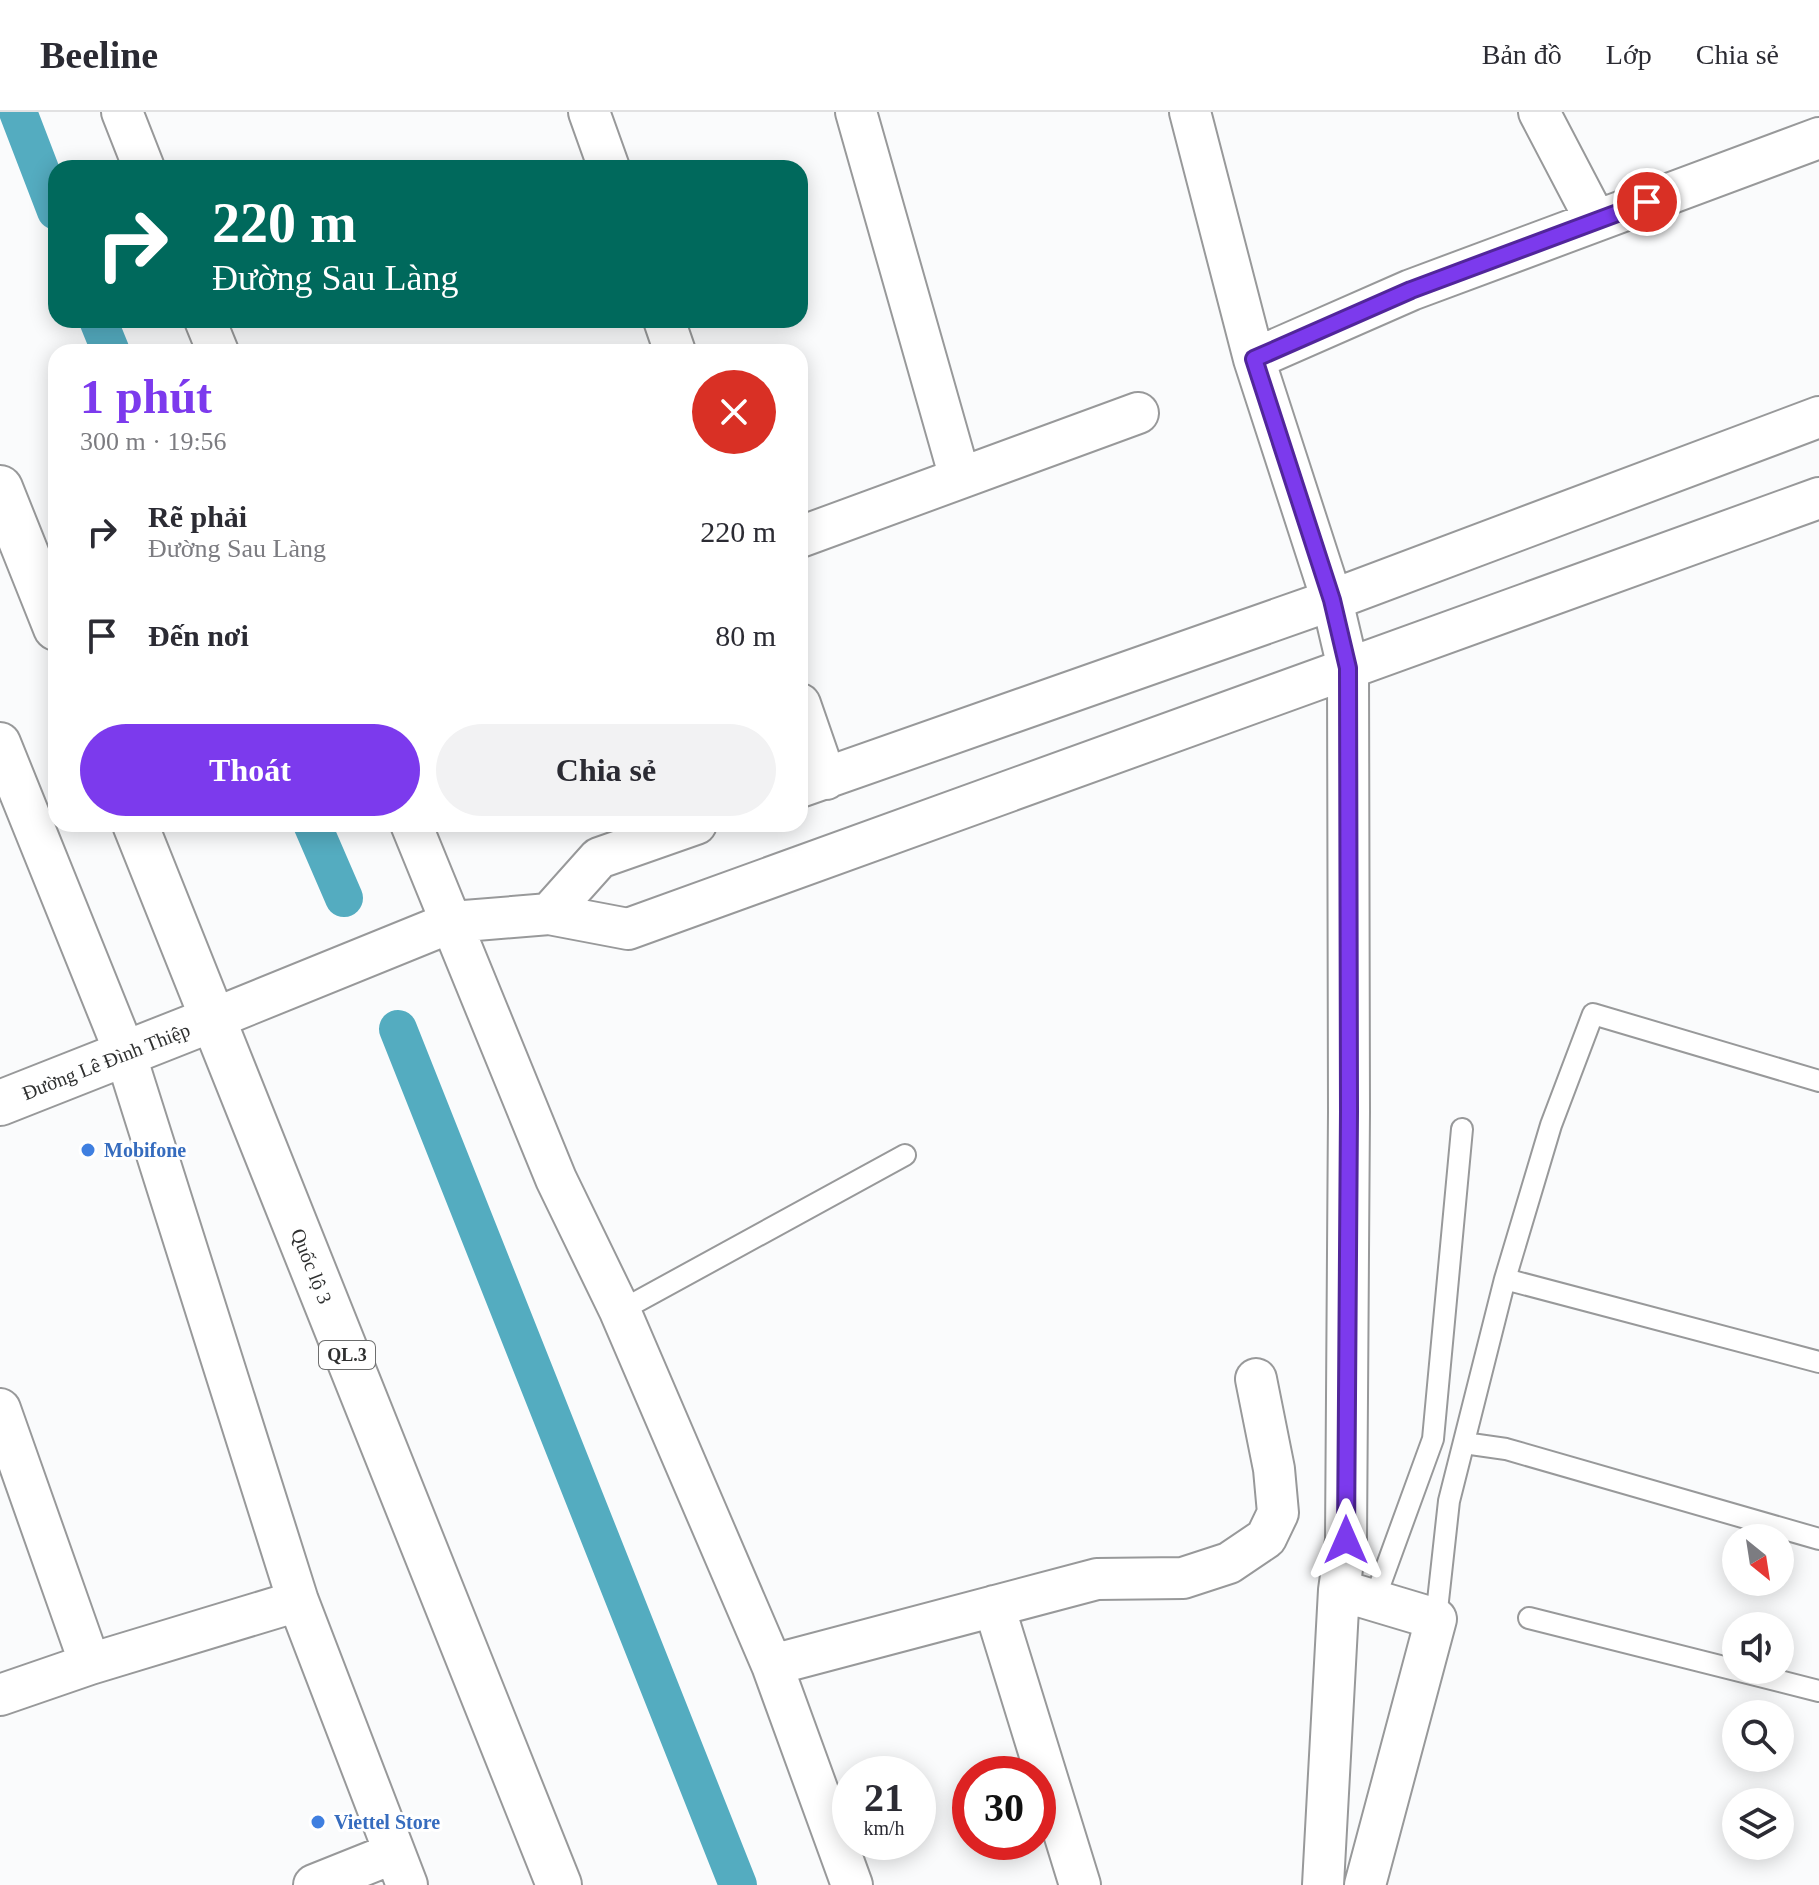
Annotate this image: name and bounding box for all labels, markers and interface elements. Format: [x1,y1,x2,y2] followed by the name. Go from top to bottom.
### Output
[40,34,158,76] text: Beeline
[1482,39,1562,70] text: Bản đồ
[1606,39,1652,70] text: Lớp
[1696,39,1779,70] text: Chia sẻ
[1613,168,1681,236] pin
[1625,180,1669,224] icon: arrive
[80,192,184,296] icon: right
[212,192,357,254] text: 220 m
[212,258,459,298] text: Đường Sau Làng
[80,370,212,423] text: 1 phút
[692,370,776,454] button: close
[80,427,227,456] text: 300 m · 19:56
[148,500,247,533] text: Rẽ phải
[80,510,124,554] icon: right
[700,515,776,548] text: 220 m
[148,534,326,563] text: Đường Sau Làng
[80,614,124,658] icon: arrive
[148,619,249,652] text: Đến nơi
[715,619,776,652] text: 80 m
[80,724,420,816] button: Thoát
[436,724,776,816] button: Chia sẻ
[19,1018,193,1104] street label: Đường Lê Đình Thiệp
[104,1139,186,1161] place label: Mobifone
[79,1141,97,1159] marker: Mobifone
[287,1225,336,1307] street label: Quốc lộ 3
[319,1341,375,1369] road number: QL.3
[1304,1498,1388,1582] position arrow
[1722,1524,1794,1596] north arrow
[1722,1524,1794,1860] map controls
[1722,1612,1794,1684] button: sound
[1722,1700,1794,1772] button: search
[952,1756,1056,1860] speed limit sign: 30
[864,1775,904,1820] text: 21
[1722,1788,1794,1860] button: layers
[334,1811,440,1833] place label: Viettel Store
[309,1813,327,1831] marker: Viettel Store
[863,1817,905,1839] text: km/h

